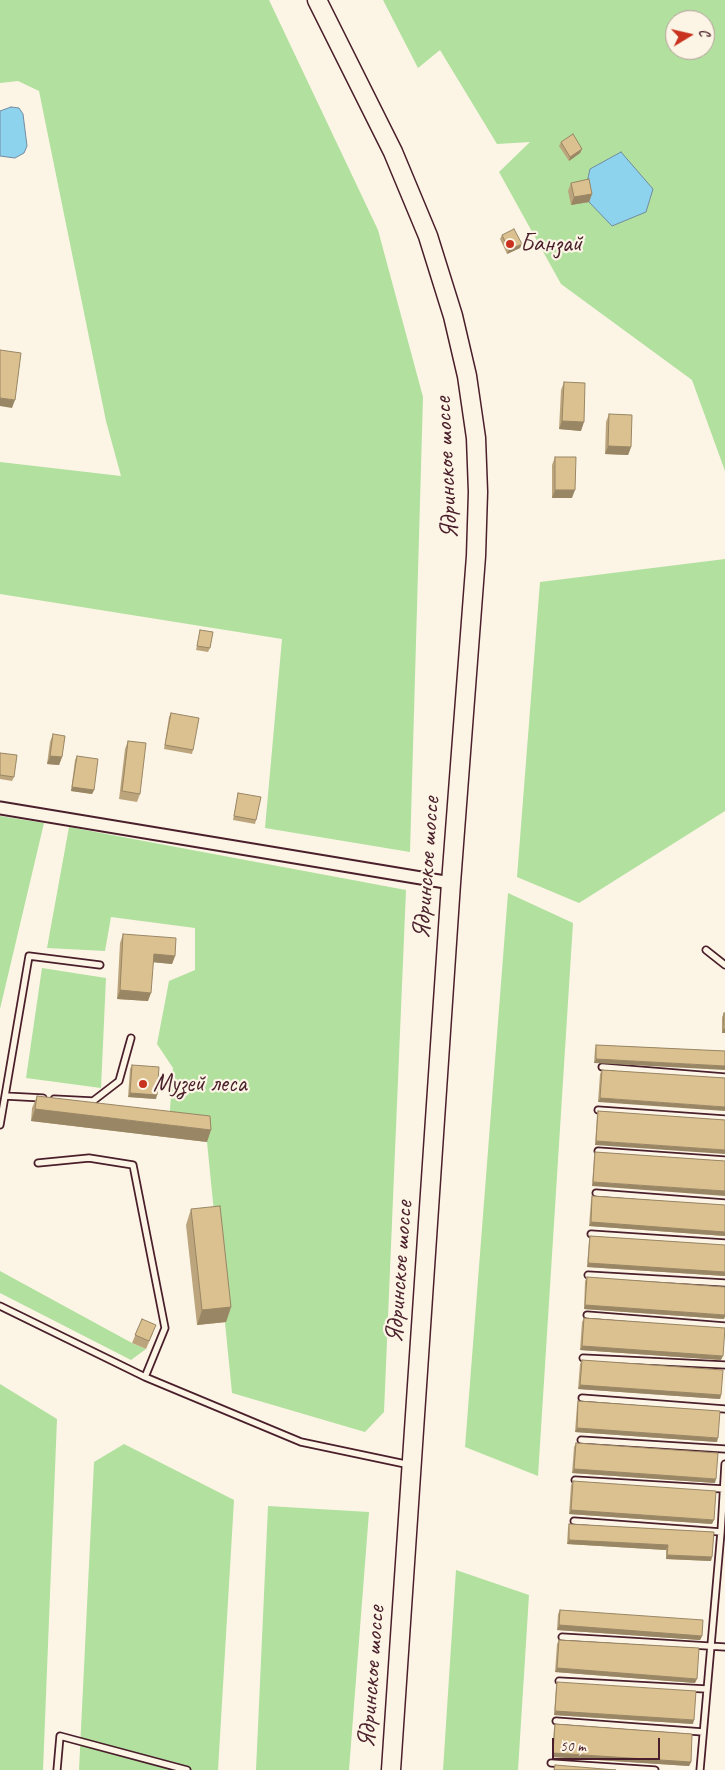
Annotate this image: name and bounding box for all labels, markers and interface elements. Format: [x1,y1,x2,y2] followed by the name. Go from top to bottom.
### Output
[665,10,715,60] north arrow
[695,28,713,37] text: С
[520,229,582,259] place label: Банзай
[504,238,516,250] marker: Банзай
[428,396,466,540] street label: Ядринское шоссе
[407,796,447,940] street label: Ядринское шоссе
[153,1069,246,1099] place label: Музей леса
[137,1078,149,1090] marker: Музей леса
[380,1200,420,1344] street label: Ядринское шоссе
[352,1605,392,1749] street label: Ядринское шоссе
[555,1728,662,1760] scale bar
[560,1737,586,1756] text: 50 m

